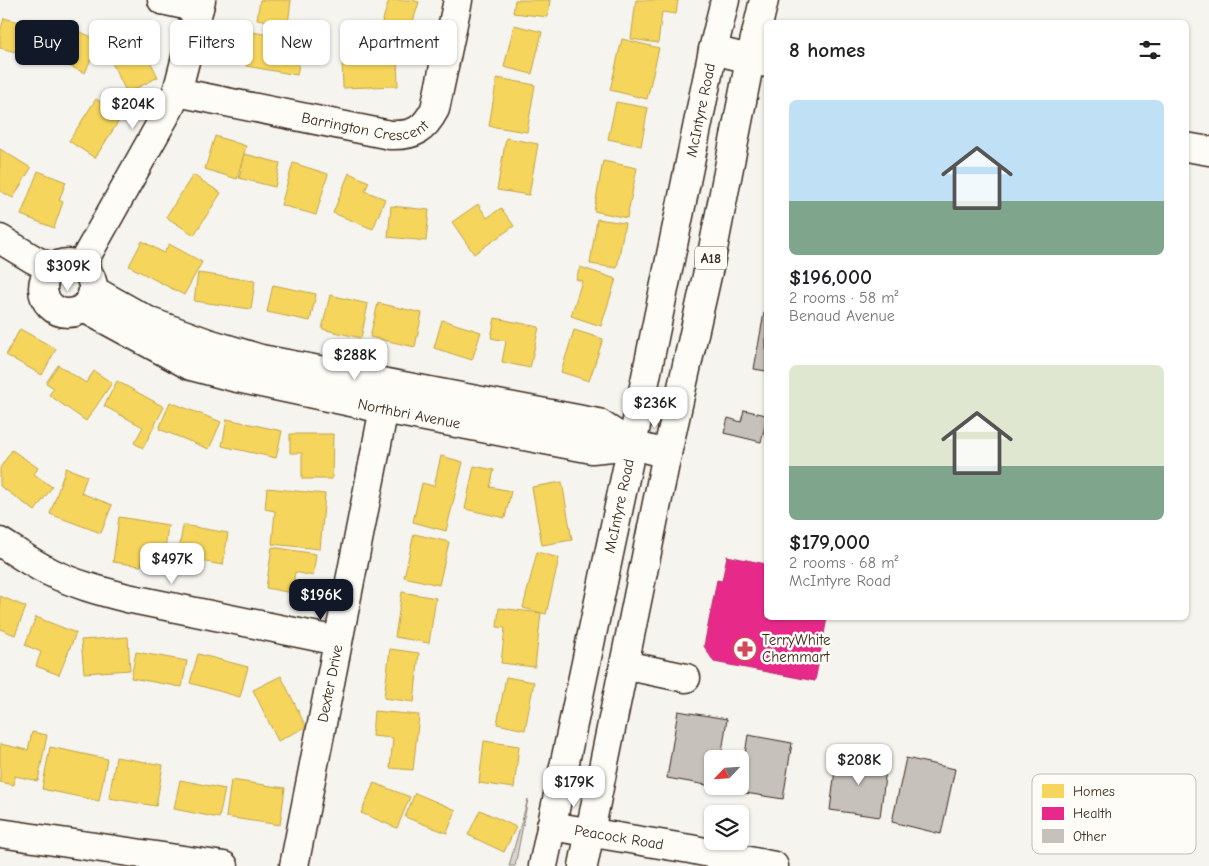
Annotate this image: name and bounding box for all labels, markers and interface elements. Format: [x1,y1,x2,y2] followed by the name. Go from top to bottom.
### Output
[15,20,79,65] chip: Buy
[89,20,160,65] chip: Rent
[170,20,253,65] chip: Filters
[263,20,330,65] chip: New
[340,20,457,65] chip: Apartment
[1136,36,1164,64] icon: filters
[789,38,865,62] text: 8 homes
[682,62,719,159] street label: McIntyre Road
[98,88,168,130] pin: $204K
[111,95,155,113] text: $204K
[300,108,433,144] street label: Barrington Crescent
[932,133,1022,223] icon: home
[695,247,727,270] road number: A18
[33,250,103,292] pin: $309K
[46,257,90,275] text: $309K
[789,265,872,289] text: $196,000
[789,289,899,307] text: 2 rooms · 58 m²
[789,307,895,325] text: Benaud Avenue
[320,338,390,381] pin: $288K
[334,346,377,364] text: $288K
[620,386,690,429] pin: $236K
[634,394,676,412] text: $236K
[356,395,462,433] street label: Northbri Avenue
[932,398,1022,488] icon: home
[600,457,638,555] street label: McIntyre Road
[789,530,870,554] text: $179,000
[137,542,207,585] pin: $497K
[151,550,193,568] text: $497K
[789,554,899,572] text: 2 rooms · 68 m²
[789,572,891,590] text: McIntyre Road
[286,578,356,621] pin: $196K
[300,586,342,604] text: $196K
[762,631,831,666] place label: TerryWhite Chemmart
[732,636,758,662] pharmacy icon: TerryWhite Chemmart
[313,643,346,724] street label: Dexter Drive
[824,744,894,786] pin: $208K
[704,750,749,795] north arrow
[704,750,749,850] map controls
[837,751,881,769] text: $208K
[539,766,609,808] pin: $179K
[554,773,594,791] text: $179K
[1032,774,1196,854] legend
[1073,783,1115,800] text: Homes
[704,805,749,850] button: layers
[1073,805,1112,822] text: Health
[573,821,665,854] street label: Peacock Road
[1073,828,1107,845] text: Other

